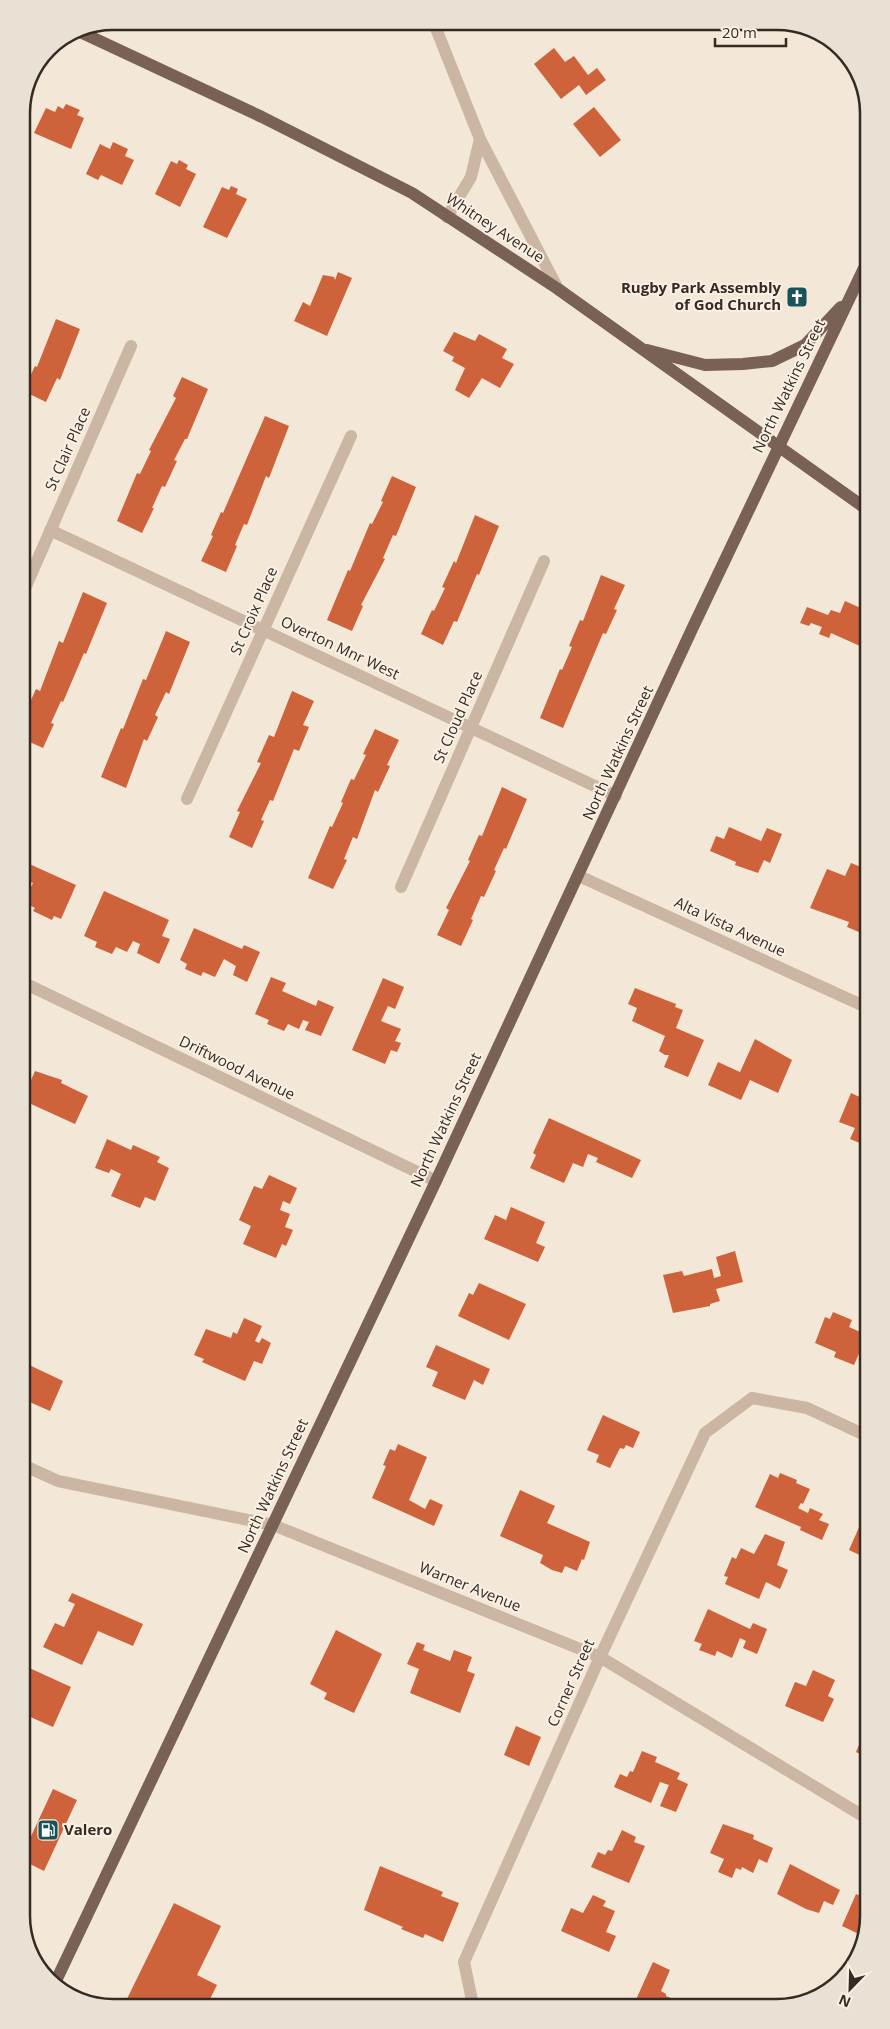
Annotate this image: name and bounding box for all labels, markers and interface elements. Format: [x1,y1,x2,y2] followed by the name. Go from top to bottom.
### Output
[715,15,786,47] scale bar
[722,22,757,42] text: 20 m
[443,188,549,266] street label: Whitney Avenue
[621,277,781,314] place label: Rugby Park Assembly of God Church
[785,285,809,309] church icon: Rugby Park Assembly of God Church
[747,315,829,456] street label: North Watkins Street
[40,404,94,494] street label: St Clair Place
[225,563,281,658] street label: St Croix Place
[278,611,403,683] street label: Overton Mnr West
[428,667,486,766] street label: St Cloud Place
[577,682,657,823] street label: North Watkins Street
[672,892,789,961] street label: Alta Vista Avenue
[176,1030,299,1104] street label: Driftwood Avenue
[405,1049,485,1190] street label: North Watkins Street
[232,1415,312,1556] street label: North Watkins Street
[416,1557,524,1616] street label: Warner Avenue
[542,1636,598,1730] street label: Corner Street
[36,1818,60,1842] fuel station icon: Valero
[64,1819,112,1839] place label: Valero
[825,1964,875,2014] north arrow
[836,1990,854,2012] text: N

